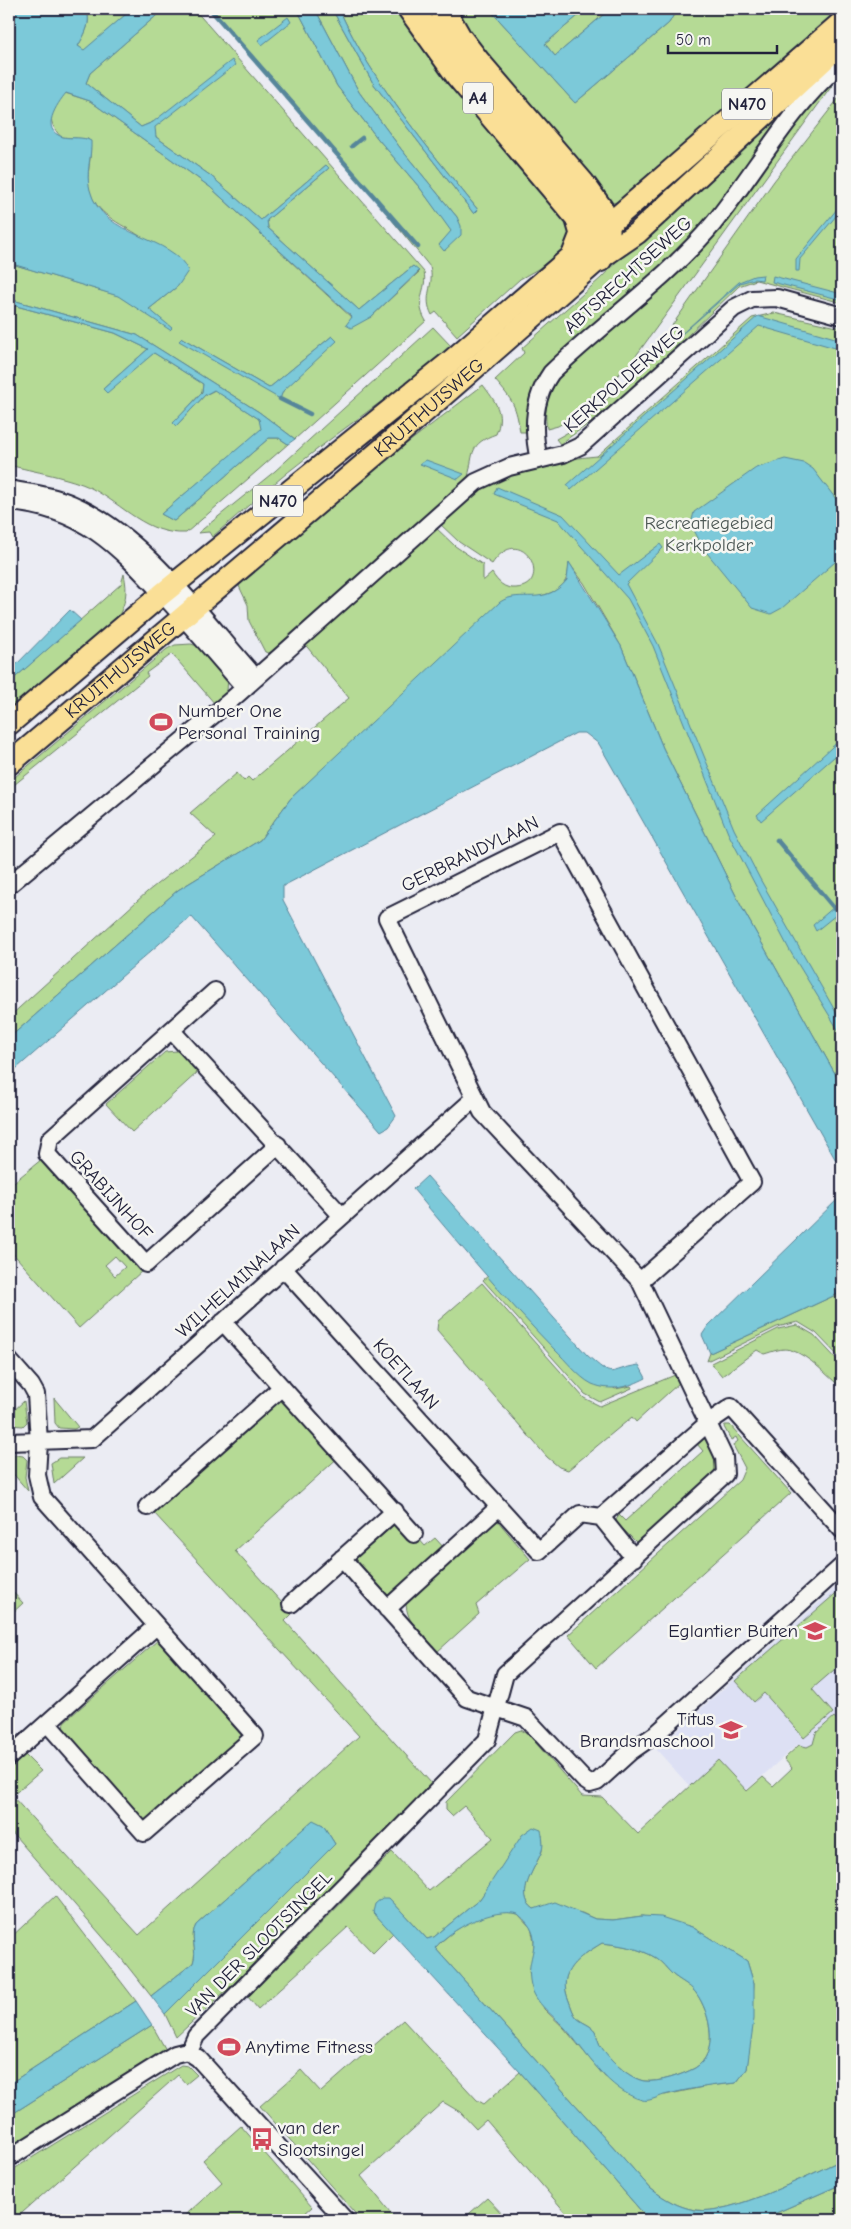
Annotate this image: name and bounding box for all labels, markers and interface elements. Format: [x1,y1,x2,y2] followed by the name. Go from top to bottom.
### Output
[668,22,777,54] scale bar
[676,31,711,49] text: 50 m
[463,82,493,114] road number: A4
[722,88,772,120] road number: N470
[560,212,696,338] street label: ABTSRECHTSEWEG
[559,321,689,437] street label: KERKPOLDERWEG
[370,354,489,462] street label: KRUITHUISWEG
[253,486,303,516] road number: N470
[644,512,774,556] park label: Recreatiegebied Kerkpolder
[60,617,181,723] street label: KRUITHUISWEG
[178,700,320,744] place label: Number One Personal Training
[148,709,174,735] sports icon: Number One Personal Training
[398,811,542,897] street label: GERBRANDYLAAN
[65,1146,157,1244] street label: GRABIJNHOF
[172,1220,304,1342] street label: WILHELMINALAAN
[369,1334,443,1414] street label: KOETLAAN
[802,1618,828,1644] school or university icon: Eglantier Buiten
[668,1620,798,1642] place label: Eglantier Buiten
[580,1708,714,1752] place label: Titus Brandsmaschool
[718,1717,744,1743] school or university icon: Titus Brandsmaschool
[181,1866,337,2022] street label: VAN DER SLOOTSINGEL
[216,2034,242,2060] sports icon: Anytime Fitness
[245,2036,373,2058] place label: Anytime Fitness
[277,2117,365,2161] place label: van der Slootsingel
[249,2126,275,2152] bus stop icon: van der Slootsingel

